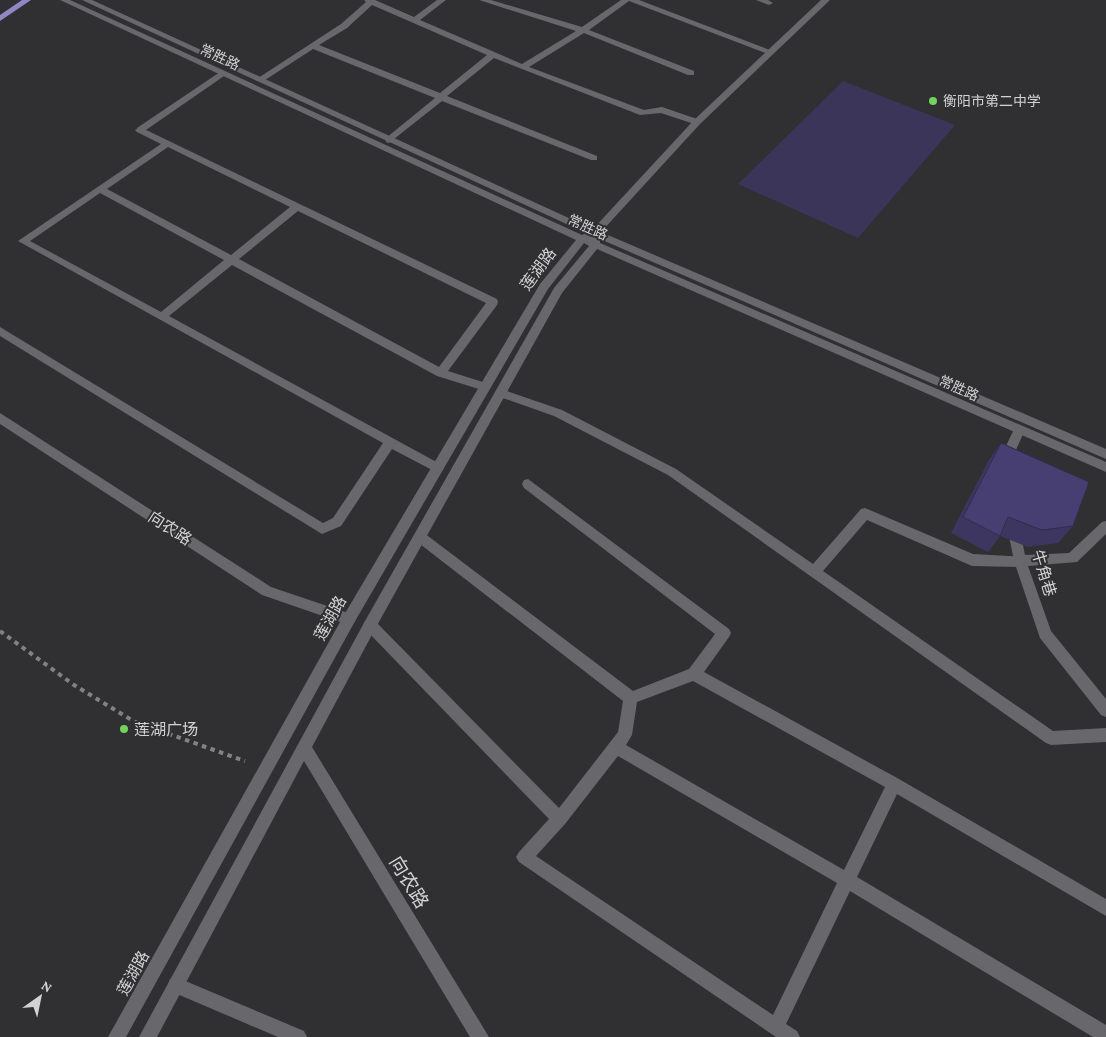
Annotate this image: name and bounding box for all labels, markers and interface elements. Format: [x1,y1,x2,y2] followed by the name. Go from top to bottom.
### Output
[198,41,242,73] street label: 常胜路
[943,93,1041,109] place label: 衡阳市第二中学
[927,95,939,107] marker: 衡阳市第二中学
[566,211,610,243] street label: 常胜路
[517,245,559,293] street label: 莲湖路
[937,372,981,404] street label: 常胜路
[145,508,195,548] street label: 向农路
[1029,547,1060,598] street label: 牛角巷
[311,593,349,643] street label: 莲湖路
[134,721,198,738] place label: 莲湖广场
[118,723,130,735] marker: 莲湖广场
[385,852,433,912] street label: 向农路
[114,948,152,998] street label: 莲湖路
[15,972,65,1022] north arrow
[39,977,56,996] text: N

